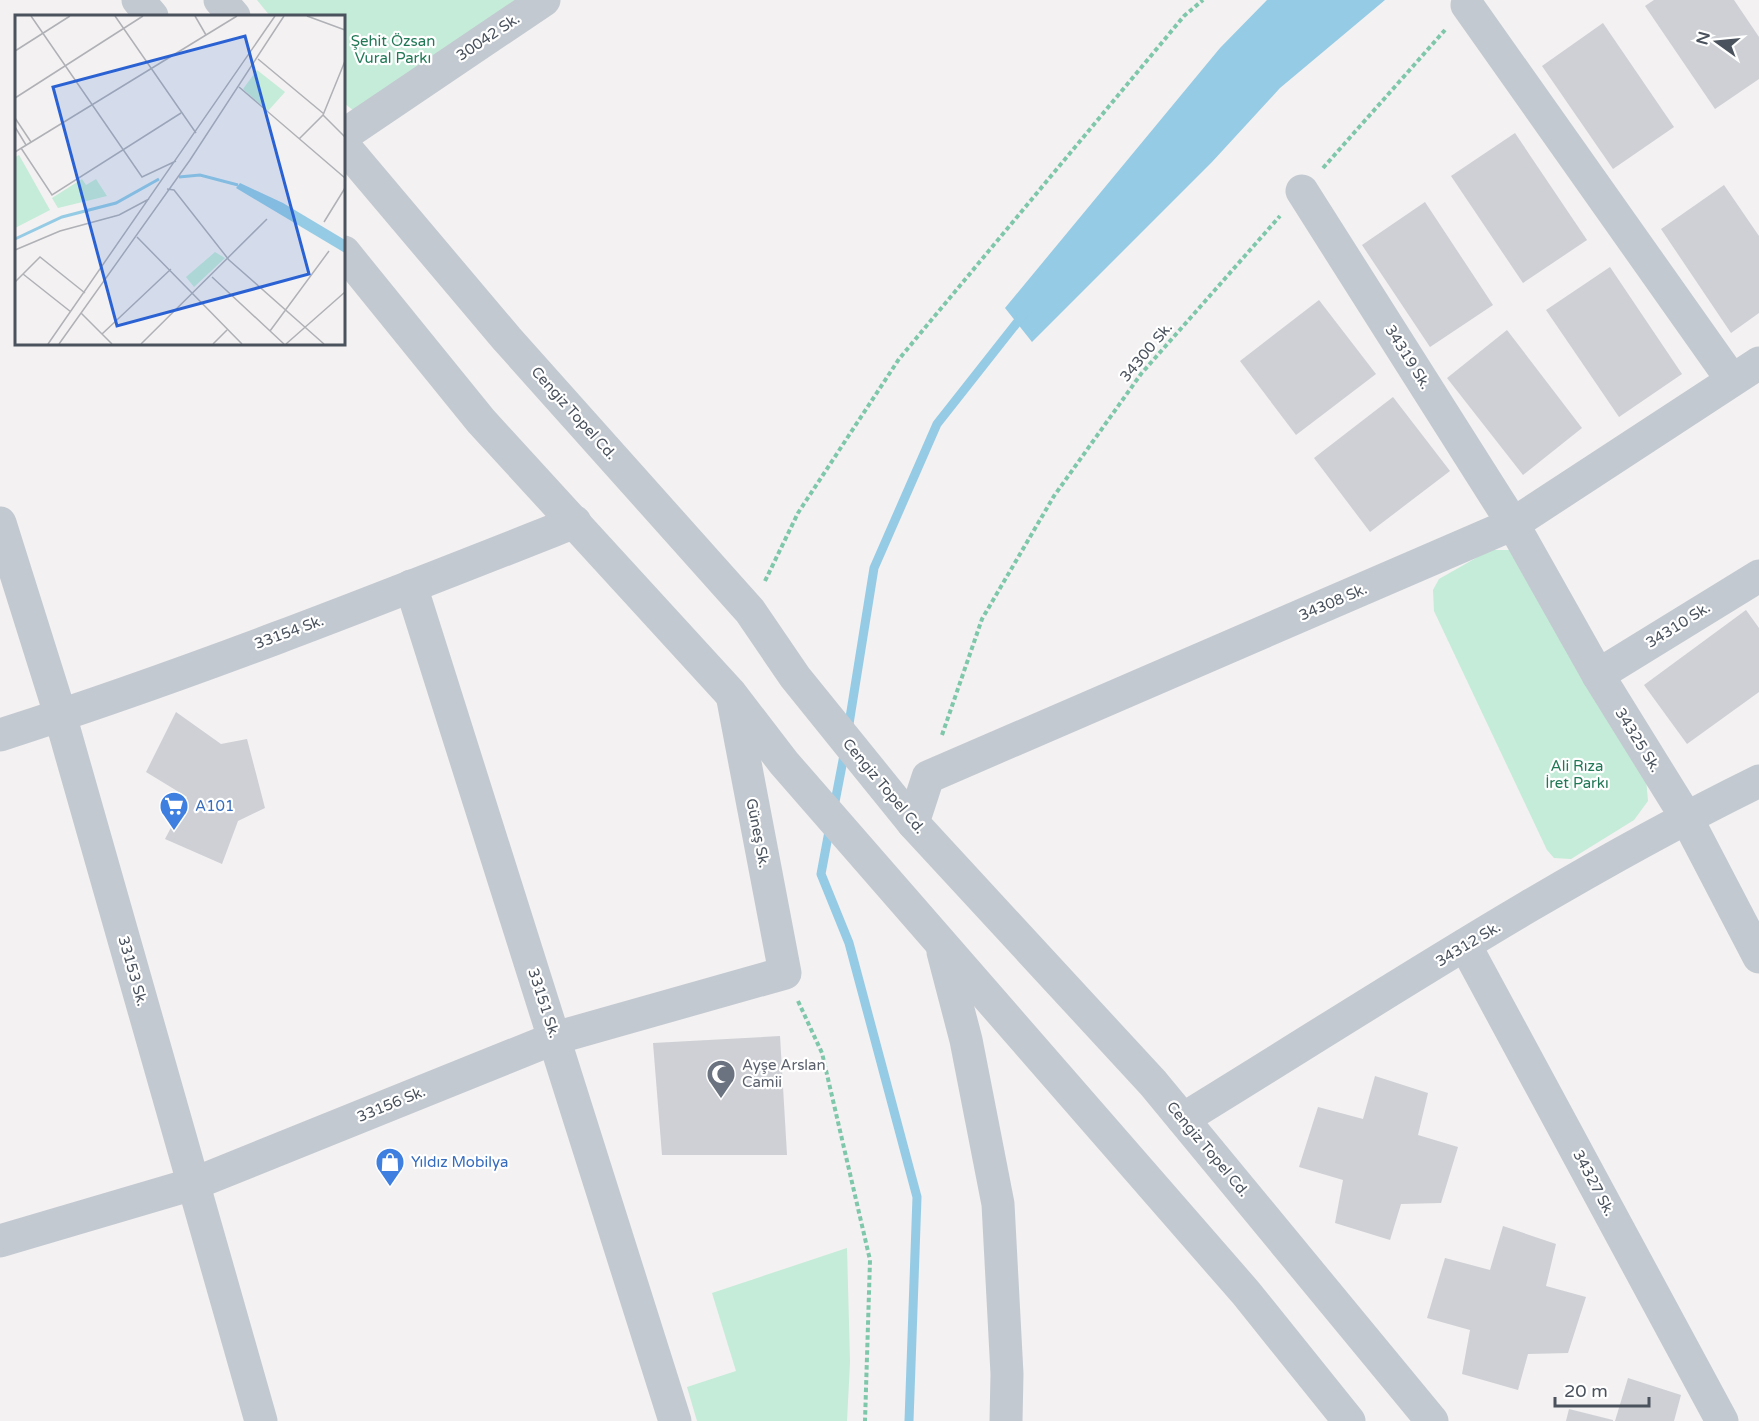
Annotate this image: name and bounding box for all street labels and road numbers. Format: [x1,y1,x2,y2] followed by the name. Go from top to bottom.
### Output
[453,9,523,65] street label: 30042 Sk.
[1116,319,1176,385] street label: 34300 Sk.
[1381,322,1435,392] street label: 34319 Sk.
[528,363,620,463] street label: Cengiz Topel Cd.
[1296,580,1370,624] street label: 34308 Sk.
[1643,598,1713,652] street label: 34310 Sk.
[252,611,326,653] street label: 33154 Sk.
[1611,705,1665,775] street label: 34325 Sk.
[839,735,929,837] street label: Cengiz Topel Cd.
[742,797,774,869] street label: Güneş Sk.
[1432,918,1504,970] street label: 34312 Sk.
[114,934,152,1008] street label: 33153 Sk.
[524,966,564,1040] street label: 33151 Sk.
[354,1082,428,1126] street label: 33156 Sk.
[1163,1098,1253,1200] street label: Cengiz Topel Cd.
[1569,1147,1619,1219] street label: 34327 Sk.

